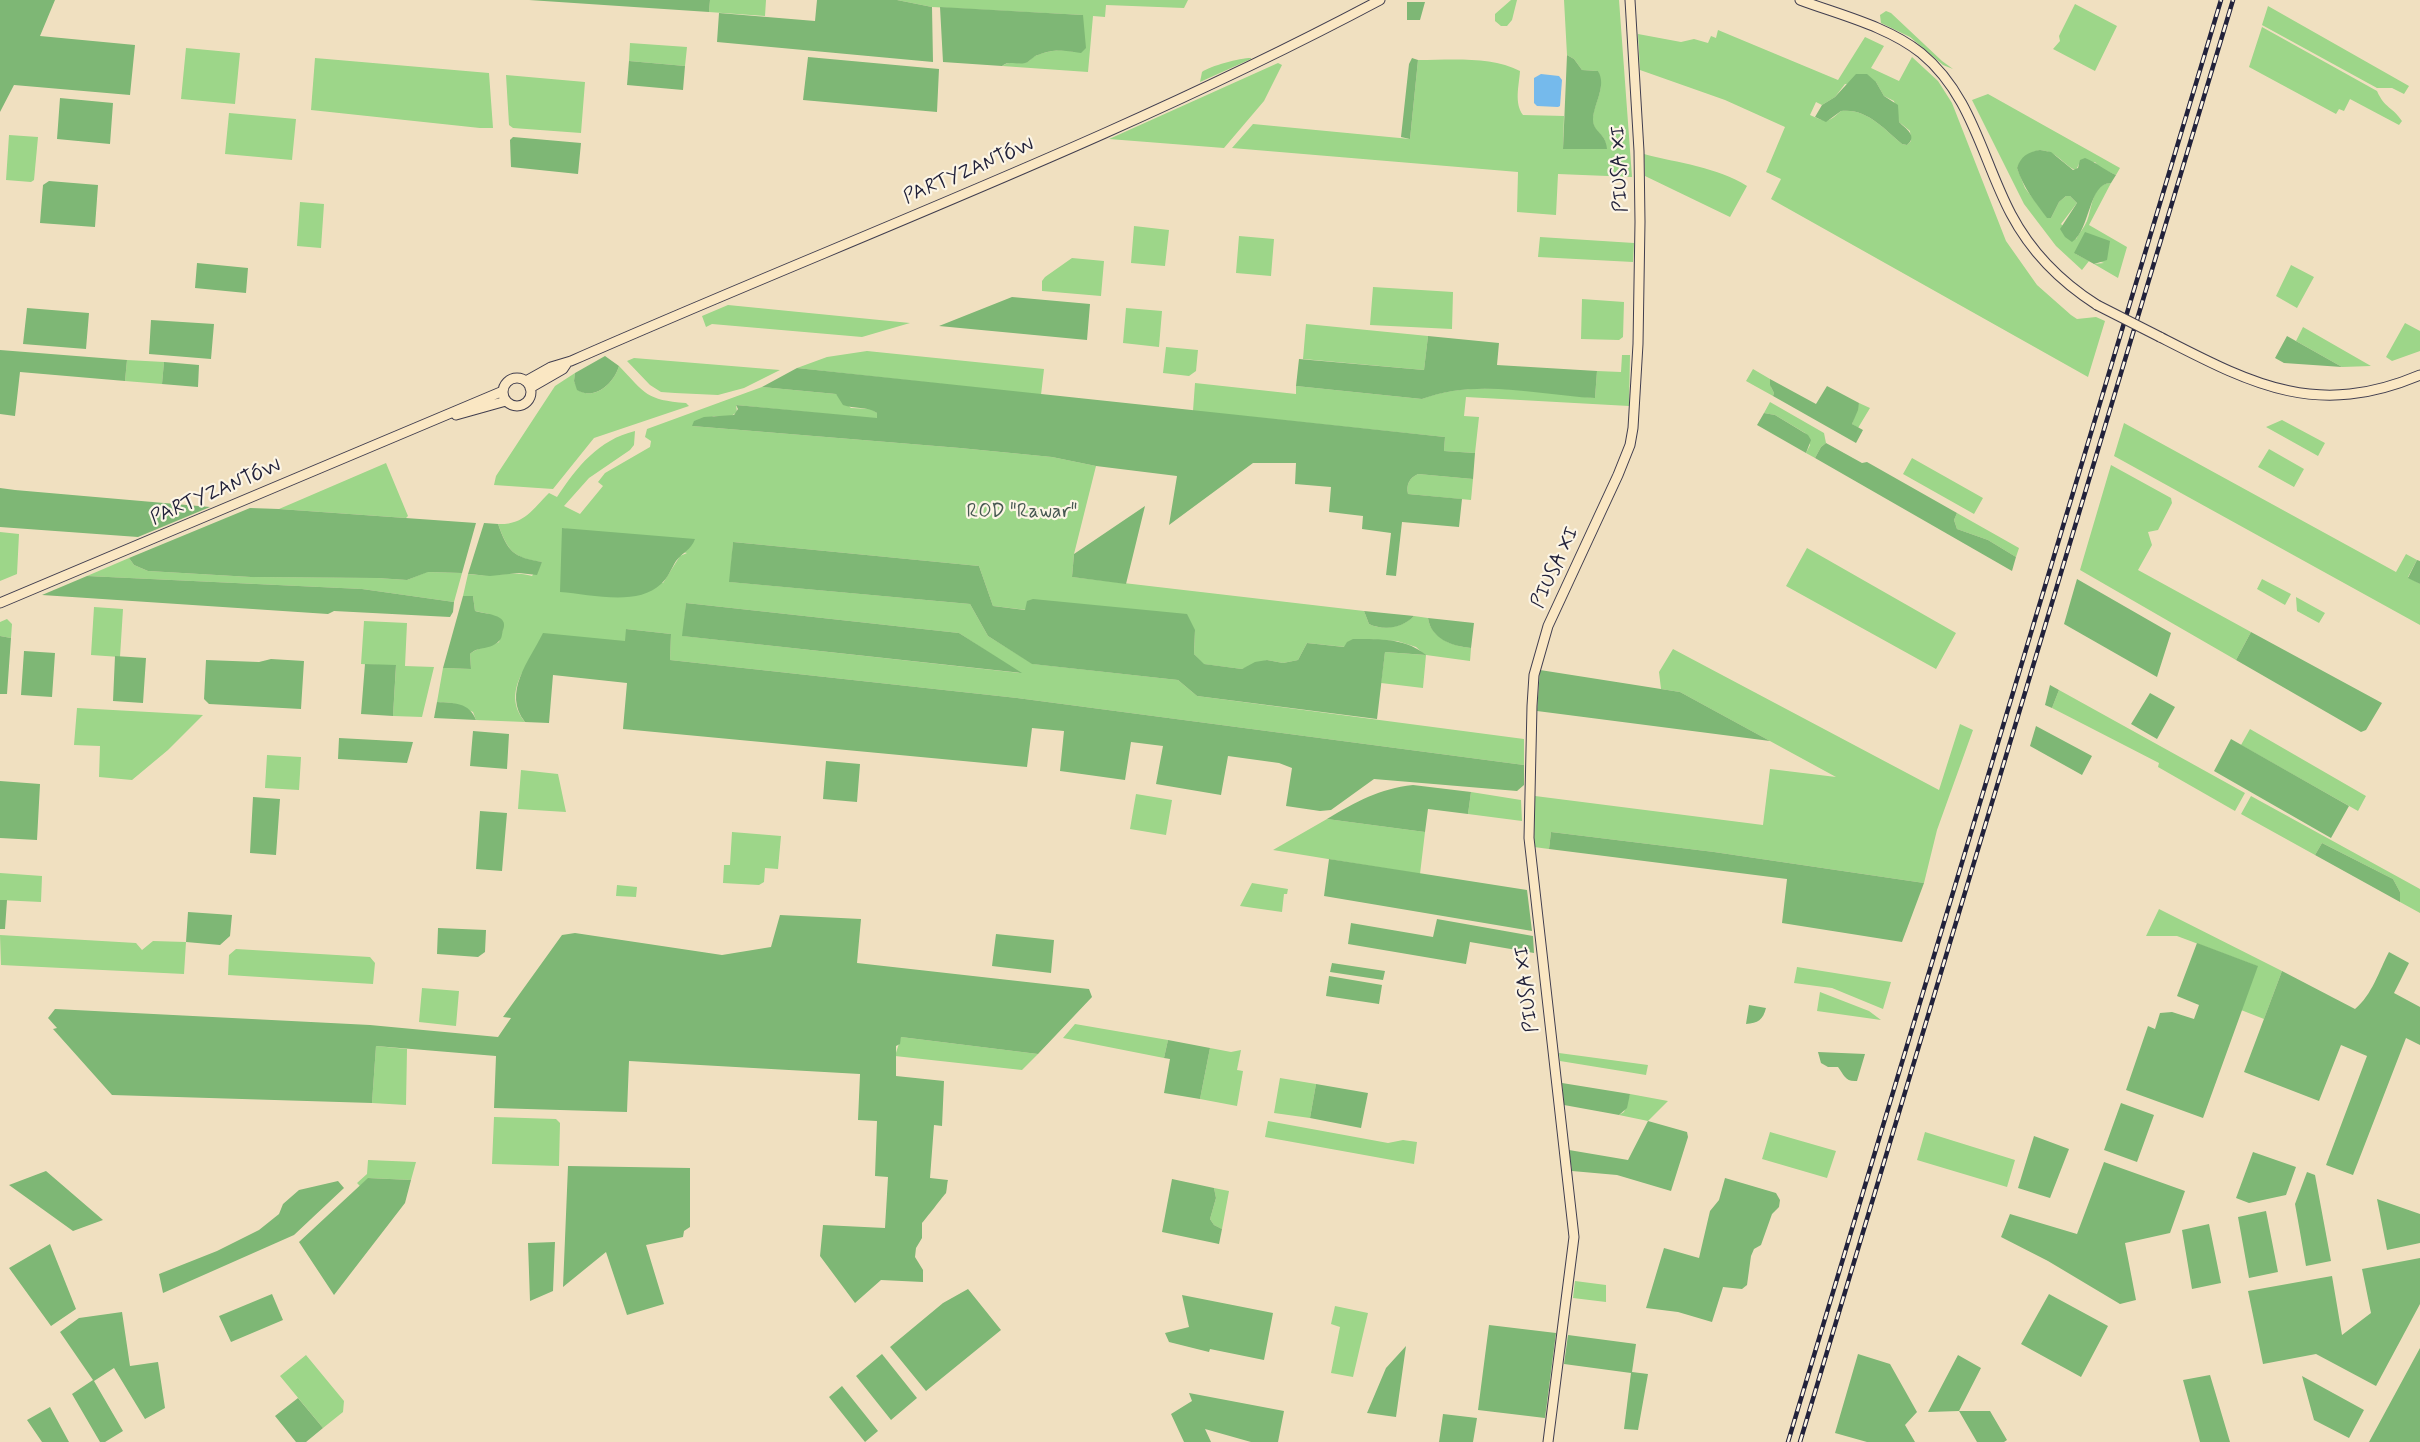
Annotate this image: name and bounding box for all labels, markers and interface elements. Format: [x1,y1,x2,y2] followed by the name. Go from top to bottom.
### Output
[1607,125,1635,213] street label: PIUSA XI
[900,134,1038,210] street label: PARTYZANTÓW
[147,455,285,531] street label: PARTYZANTÓW
[967,501,1077,525] park label: ROD "Rawar"
[1527,524,1585,612] street label: PIUSA XI
[1511,944,1545,1034] street label: PIUSA XI

